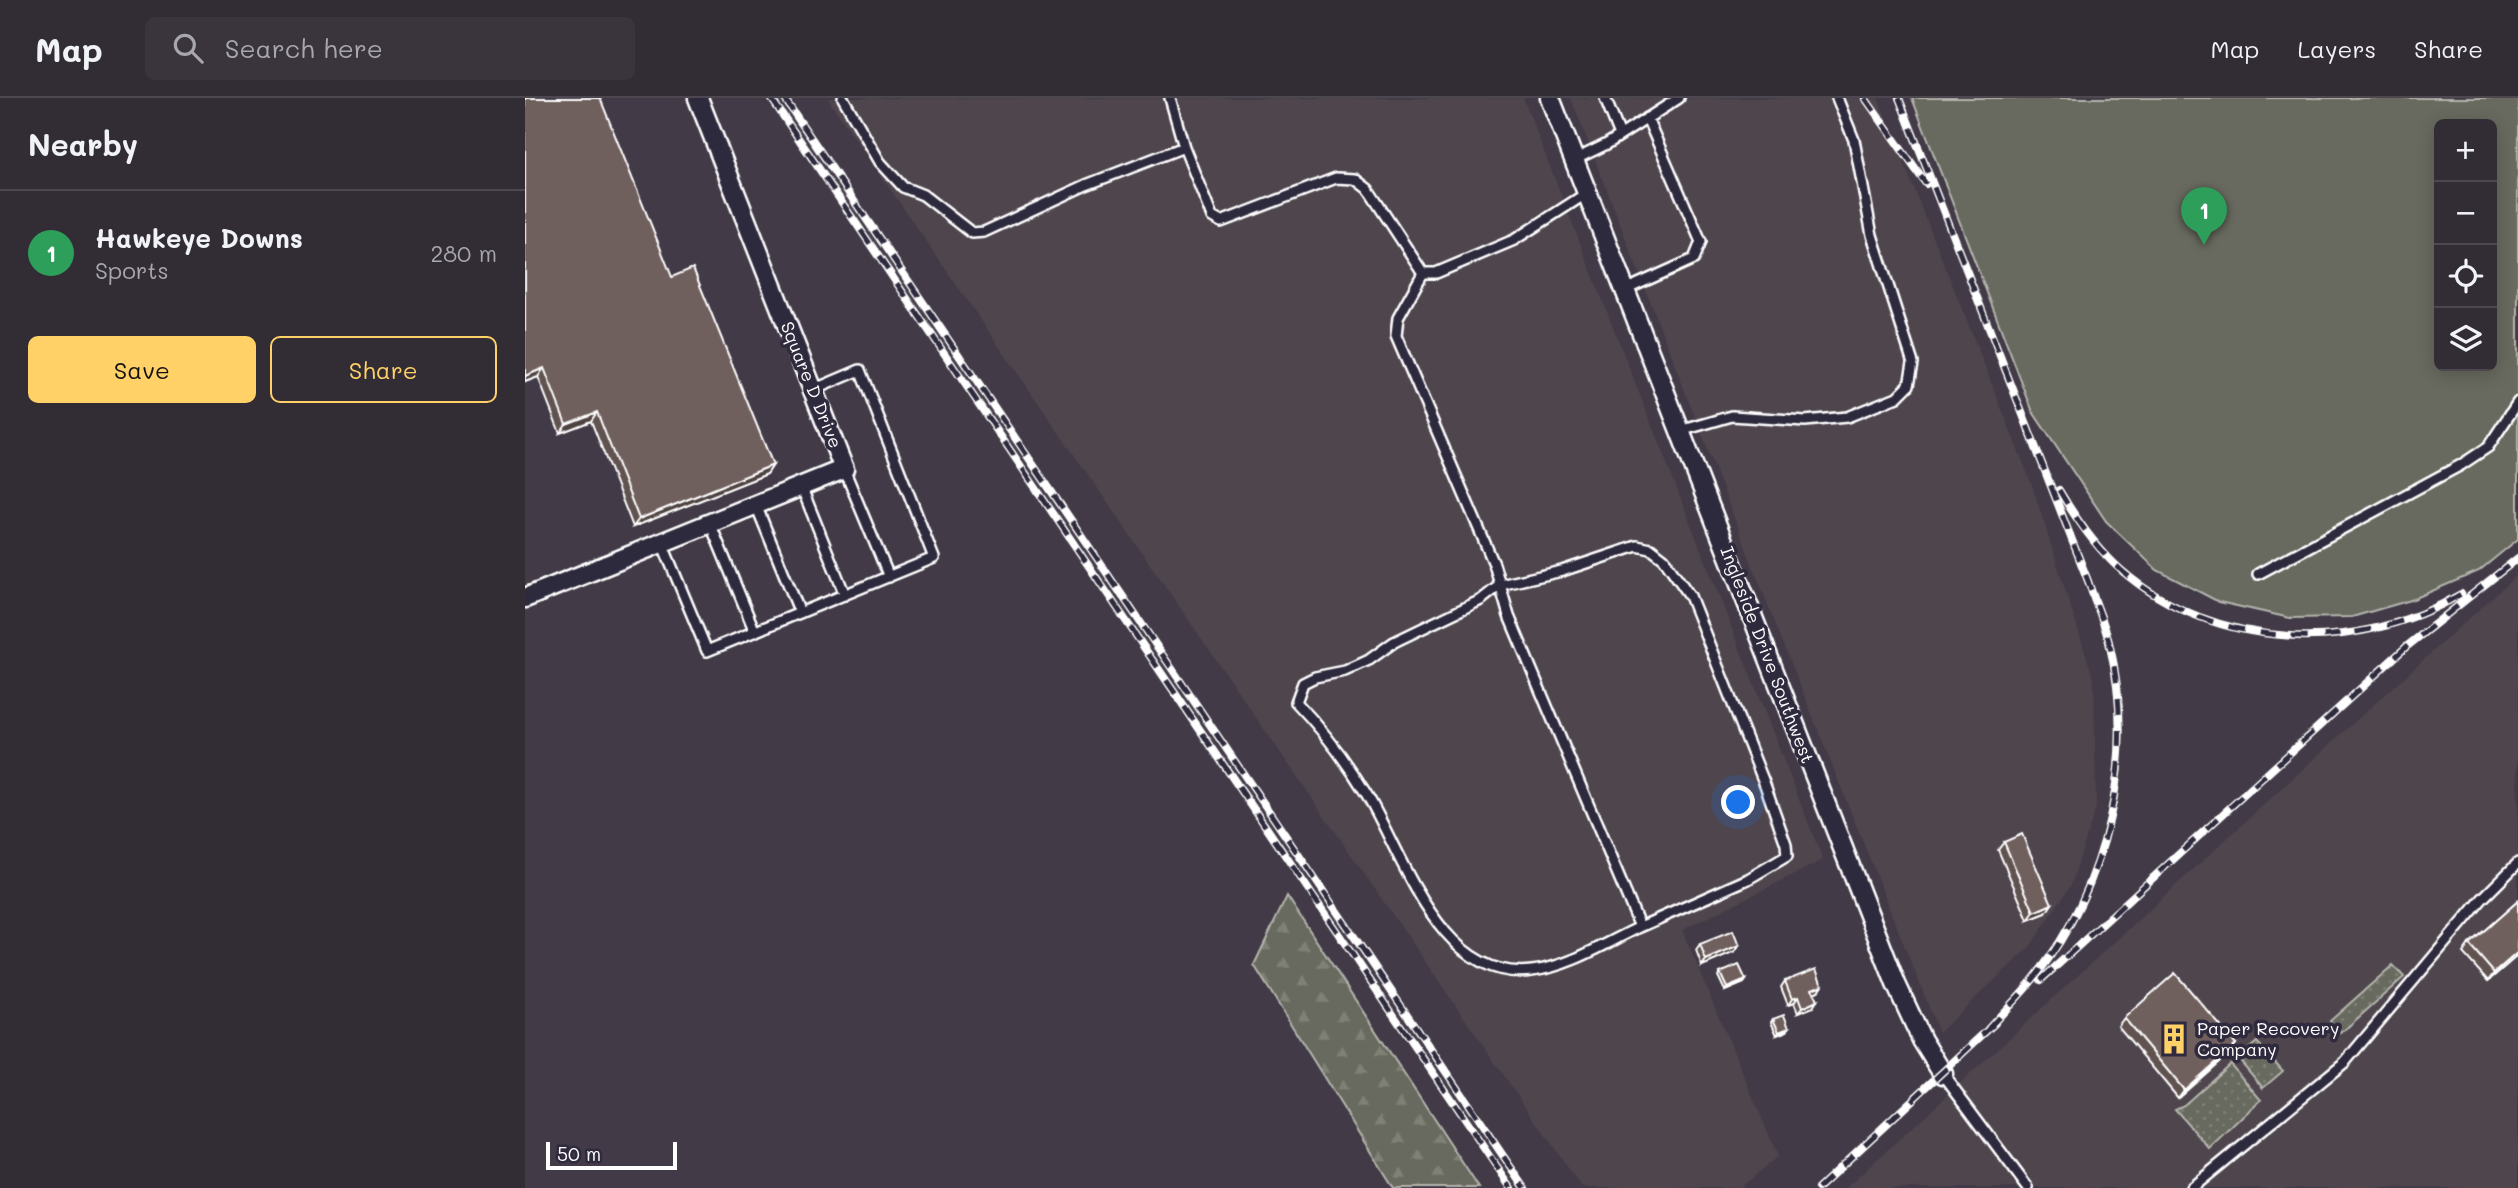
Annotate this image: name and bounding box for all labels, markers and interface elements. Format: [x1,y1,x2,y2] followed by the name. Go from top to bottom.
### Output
[145,17,635,80] search box
[35,27,103,70] text: Map
[169,29,207,67] icon: search
[225,31,383,65] text: Search here
[2211,33,2259,64] text: Map
[2297,33,2376,64] text: Layers
[2414,33,2483,64] text: Share
[2434,119,2497,371] map controls
[2434,119,2497,182] button: +
[28,124,138,164] text: Nearby
[2434,182,2497,245] button: −
[2181,187,2227,245] pin: 1
[95,221,303,255] text: Hawkeye Downs
[46,238,56,268] text: 1
[430,238,497,268] text: 280 m
[2434,245,2497,308] button: locate
[95,255,169,285] text: Sports
[2434,308,2497,371] button: layers
[776,318,848,451] street label: Square D Drive
[28,336,256,403] button: Save
[270,336,497,403] button: Share
[1715,543,1820,766] street label: Ingleside Drive Southwest
[1721,785,1755,819] your location
[2197,1016,2339,1061] place label: Paper Recovery Company
[2157,1022,2191,1056] building icon: Paper Recovery Company
[546,1139,677,1171] scale bar
[557,1141,601,1166] text: 50 m

